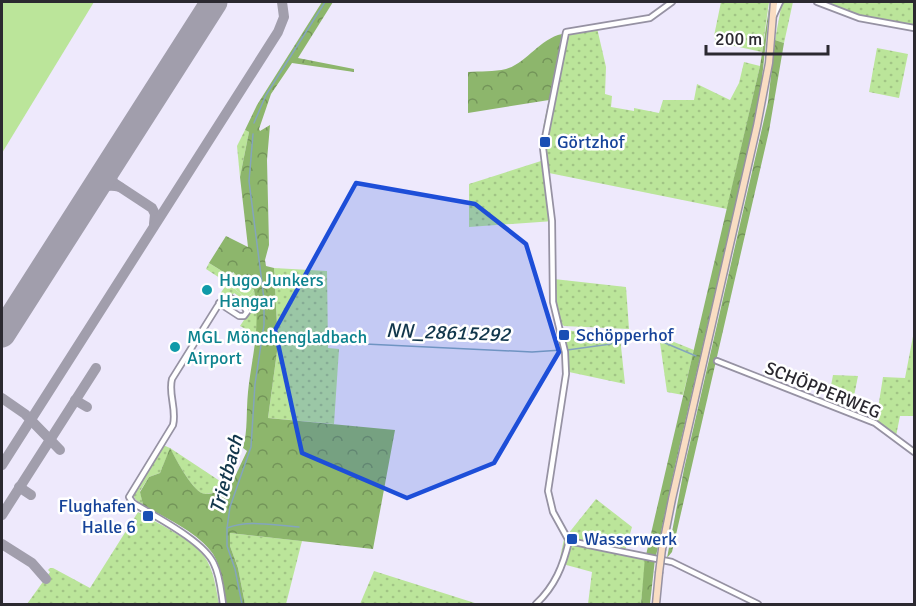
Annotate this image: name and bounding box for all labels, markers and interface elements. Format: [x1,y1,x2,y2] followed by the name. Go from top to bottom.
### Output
[706,18,828,56] scale bar
[715,28,762,50] text: 200 m
[557,131,626,153] place label: Görtzhof
[538,135,552,149] marker: Görtzhof
[219,269,324,312] place label: Hugo Junkers Hangar
[200,283,214,297] marker: Hugo Junkers Hangar
[385,318,512,347] water label: NN_28615292
[576,324,674,346] place label: Schöpperhof
[187,326,367,369] place label: MGL Mönchengladbach Airport
[557,328,571,342] marker: Schöpperhof
[168,340,182,354] marker: MGL Mönchengladbach Airport
[762,357,884,423] street label: SCHÖPPERWEG
[204,431,249,516] water label: Trietbach
[59,495,136,538] place label: Flughafen Halle 6
[141,509,155,523] marker: Flughafen Halle 6
[584,528,677,550] place label: Wasserwerk
[565,532,579,546] marker: Wasserwerk

